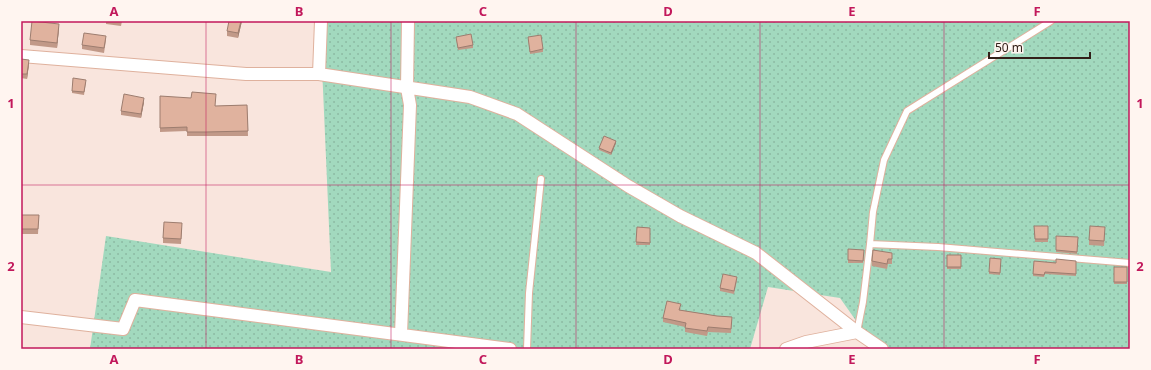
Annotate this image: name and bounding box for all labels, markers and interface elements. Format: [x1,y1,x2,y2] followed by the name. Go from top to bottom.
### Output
[110,2,119,20] text: A
[295,2,303,20] text: B
[479,2,487,20] text: C
[663,2,673,20] text: D
[848,2,856,20] text: E
[1033,2,1041,20] text: F
[989,34,1090,60] scale bar
[995,39,1023,56] text: 50 m
[7,94,15,112] text: 1
[1136,94,1144,112] text: 1
[7,257,15,275] text: 2
[1136,257,1144,275] text: 2
[110,350,119,368] text: A
[295,350,303,368] text: B
[479,350,487,368] text: C
[663,350,673,368] text: D
[848,350,856,368] text: E
[1033,350,1041,368] text: F

